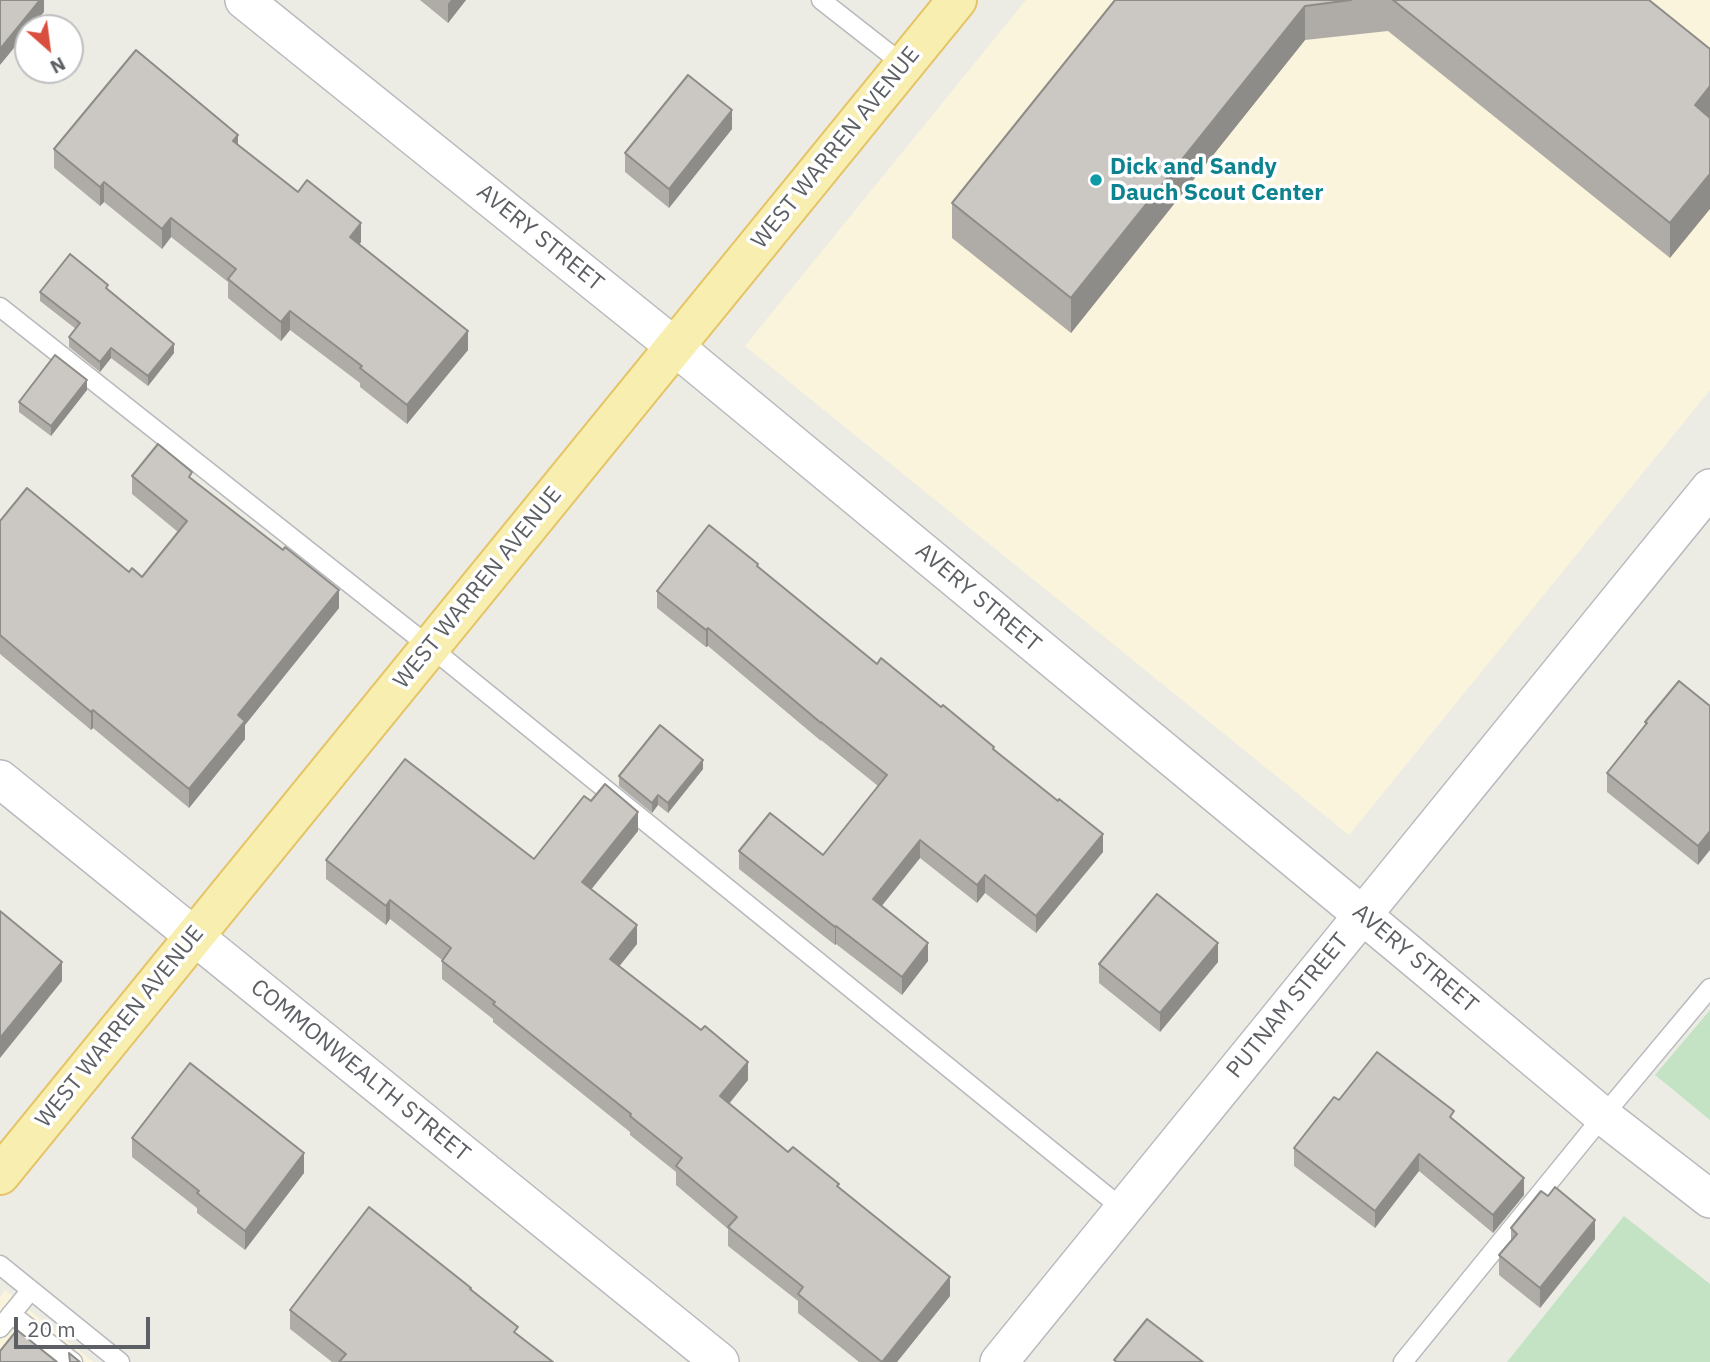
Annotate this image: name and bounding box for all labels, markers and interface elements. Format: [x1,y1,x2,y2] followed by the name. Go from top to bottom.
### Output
[14,14,84,84] north arrow
[746,42,926,254] street label: WEST WARREN AVENUE
[46,52,70,80] text: N
[1110,153,1323,207] place label: Dick and Sandy Dauch Scout Center
[1088,172,1104,188] marker: Dick and Sandy Dauch Scout Center
[471,178,609,298] street label: AVERY STREET
[388,482,568,694] street label: WEST WARREN AVENUE
[910,538,1046,658] street label: AVERY STREET
[1347,899,1483,1019] street label: AVERY STREET
[30,921,210,1133] street label: WEST WARREN AVENUE
[1221,928,1355,1084] street label: PUTNAM STREET
[245,974,475,1168] street label: COMMONWEALTH STREET
[18,1302,154,1346] scale bar
[27,1315,76,1343] text: 20 m

